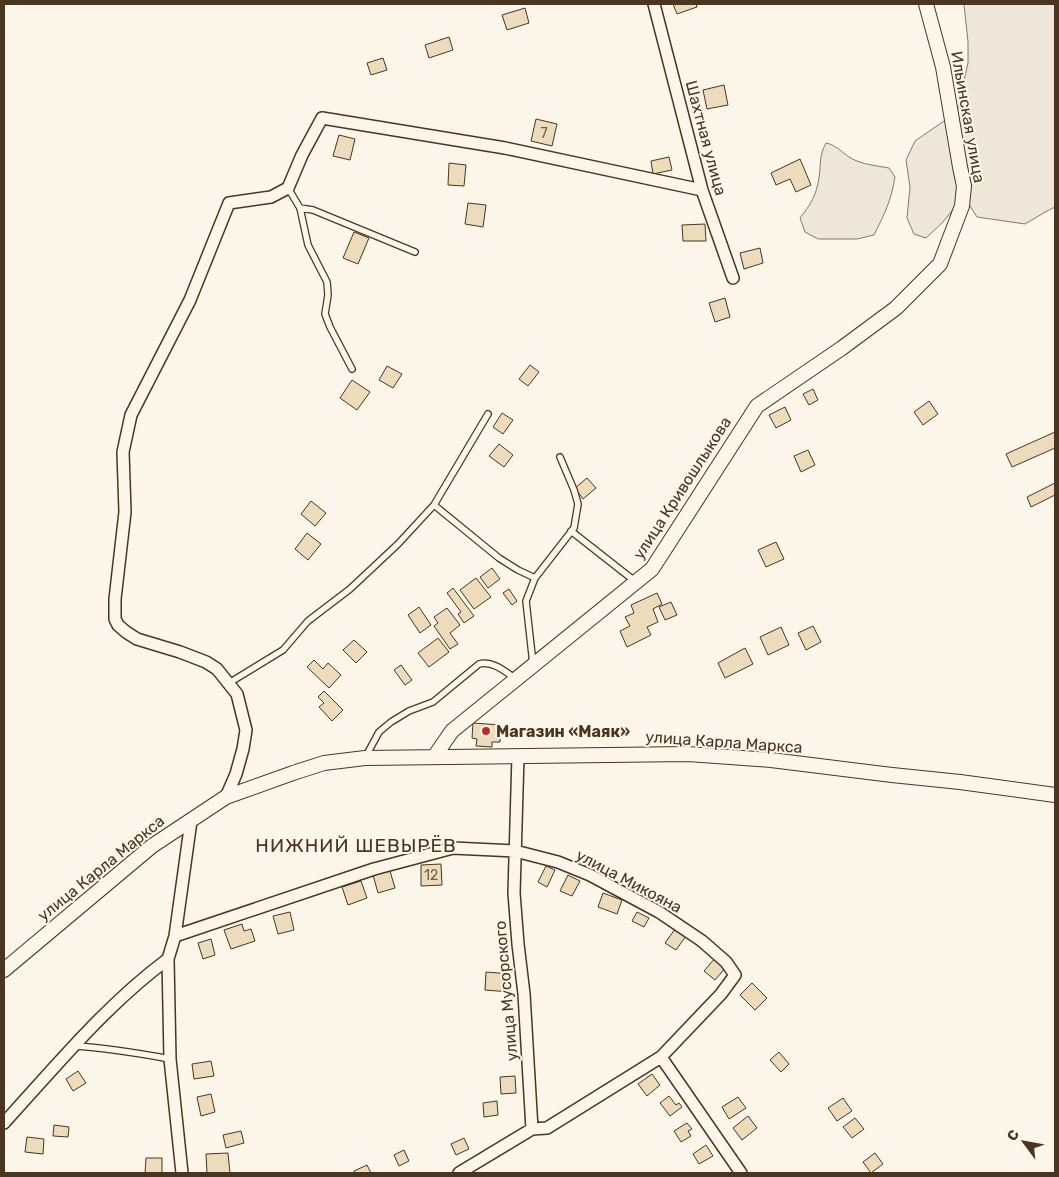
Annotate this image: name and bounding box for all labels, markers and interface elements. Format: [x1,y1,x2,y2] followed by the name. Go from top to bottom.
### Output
[947,50,989,184] street label: Ильинская улица
[682,78,730,198] street label: Шахтная улица
[540,125,548,142] house number: 7
[629,413,735,563] street label: улица Кривошлыкова
[496,722,630,741] place label: Магазин «Маяк»
[480,725,492,737] marker: Магазин «Маяк»
[645,727,803,757] street label: улица Карла Маркса
[34,811,168,925] street label: улица Карла Маркса
[255,834,457,857] district label: НИЖНИЙ ШЕВЫРЁВ
[573,845,685,917] street label: улица Микояна
[424,867,438,884] house number: 12
[490,920,522,1062] street label: улица Мусорского
[999,1117,1049,1167] north arrow
[1004,1127,1023,1144] text: С

